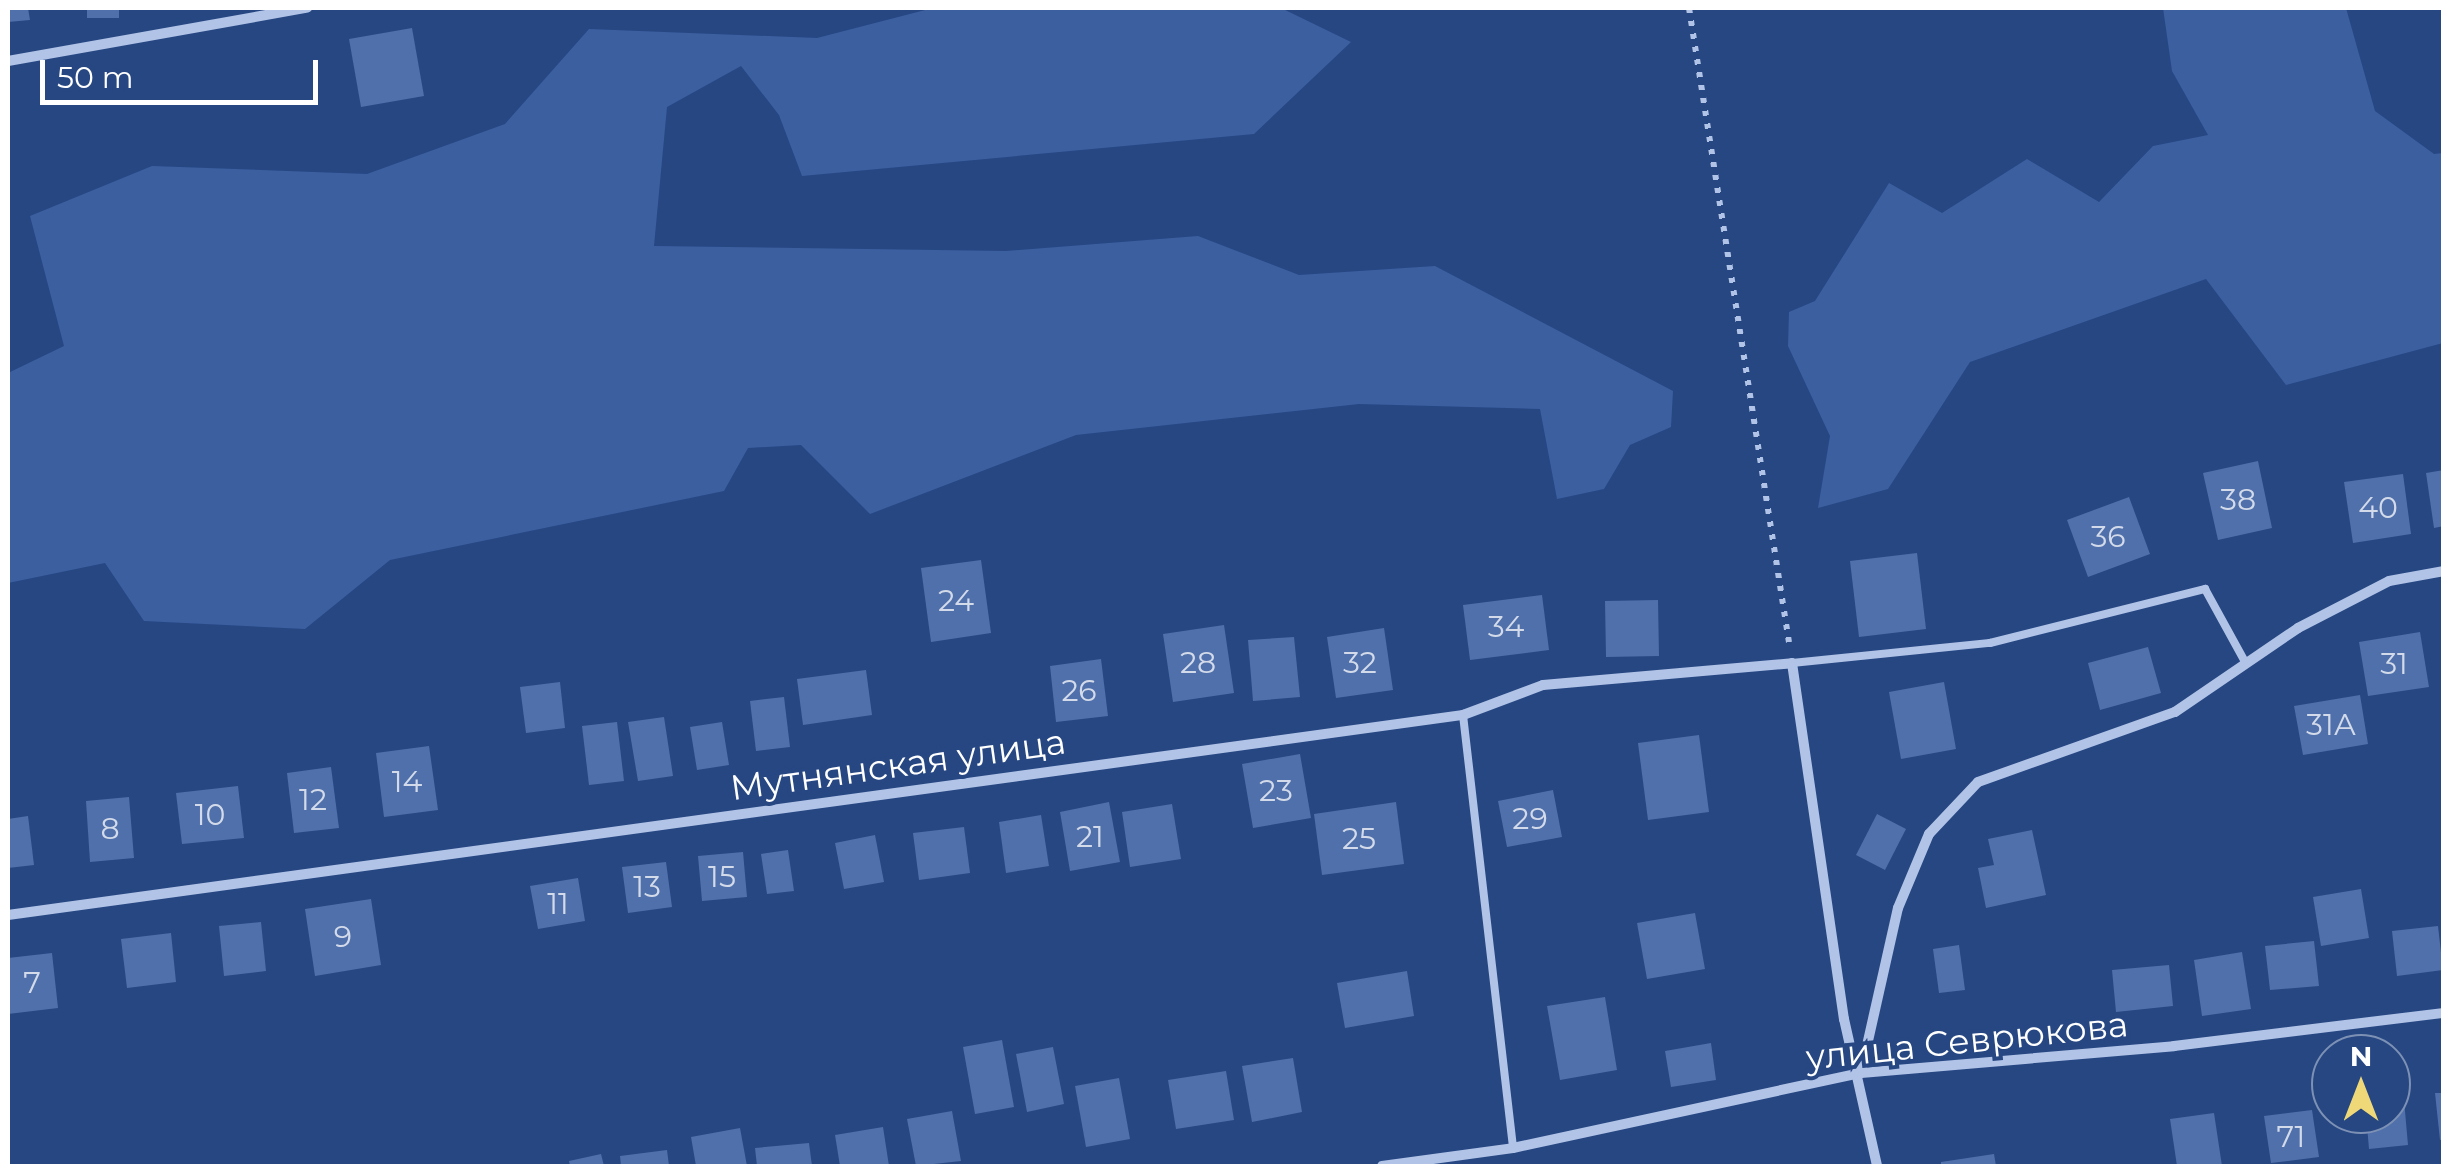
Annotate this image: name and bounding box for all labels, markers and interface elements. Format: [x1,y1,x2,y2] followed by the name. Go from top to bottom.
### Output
[45,40,322,102] scale bar
[57,59,134,96] text: 50 m
[2220,482,2256,518] house number: 38
[2358,490,2398,526] house number: 40
[2090,519,2126,555] house number: 36
[938,583,974,619] house number: 24
[1488,609,1524,645] house number: 34
[1180,645,1216,681] house number: 28
[1343,645,1377,681] house number: 32
[2380,646,2408,682] house number: 31
[1061,673,1097,709] house number: 26
[2306,707,2356,743] house number: 31А
[728,721,1068,809] street label: Мутнянская улица
[392,764,422,800] house number: 14
[1259,773,1293,809] house number: 23
[299,782,327,818] house number: 12
[195,797,225,833] house number: 10
[1512,801,1548,837] house number: 29
[100,811,120,847] house number: 8
[1076,819,1104,855] house number: 21
[1342,821,1376,857] house number: 25
[708,859,736,895] house number: 15
[633,869,661,905] house number: 13
[547,886,569,922] house number: 11
[334,919,352,955] house number: 9
[23,965,41,1001] house number: 7
[1804,1003,2130,1079] street label: улица Севрюкова
[2311,1034,2411,1134] north arrow
[2350,1039,2372,1073] text: N
[2277,1119,2305,1155] house number: 71

